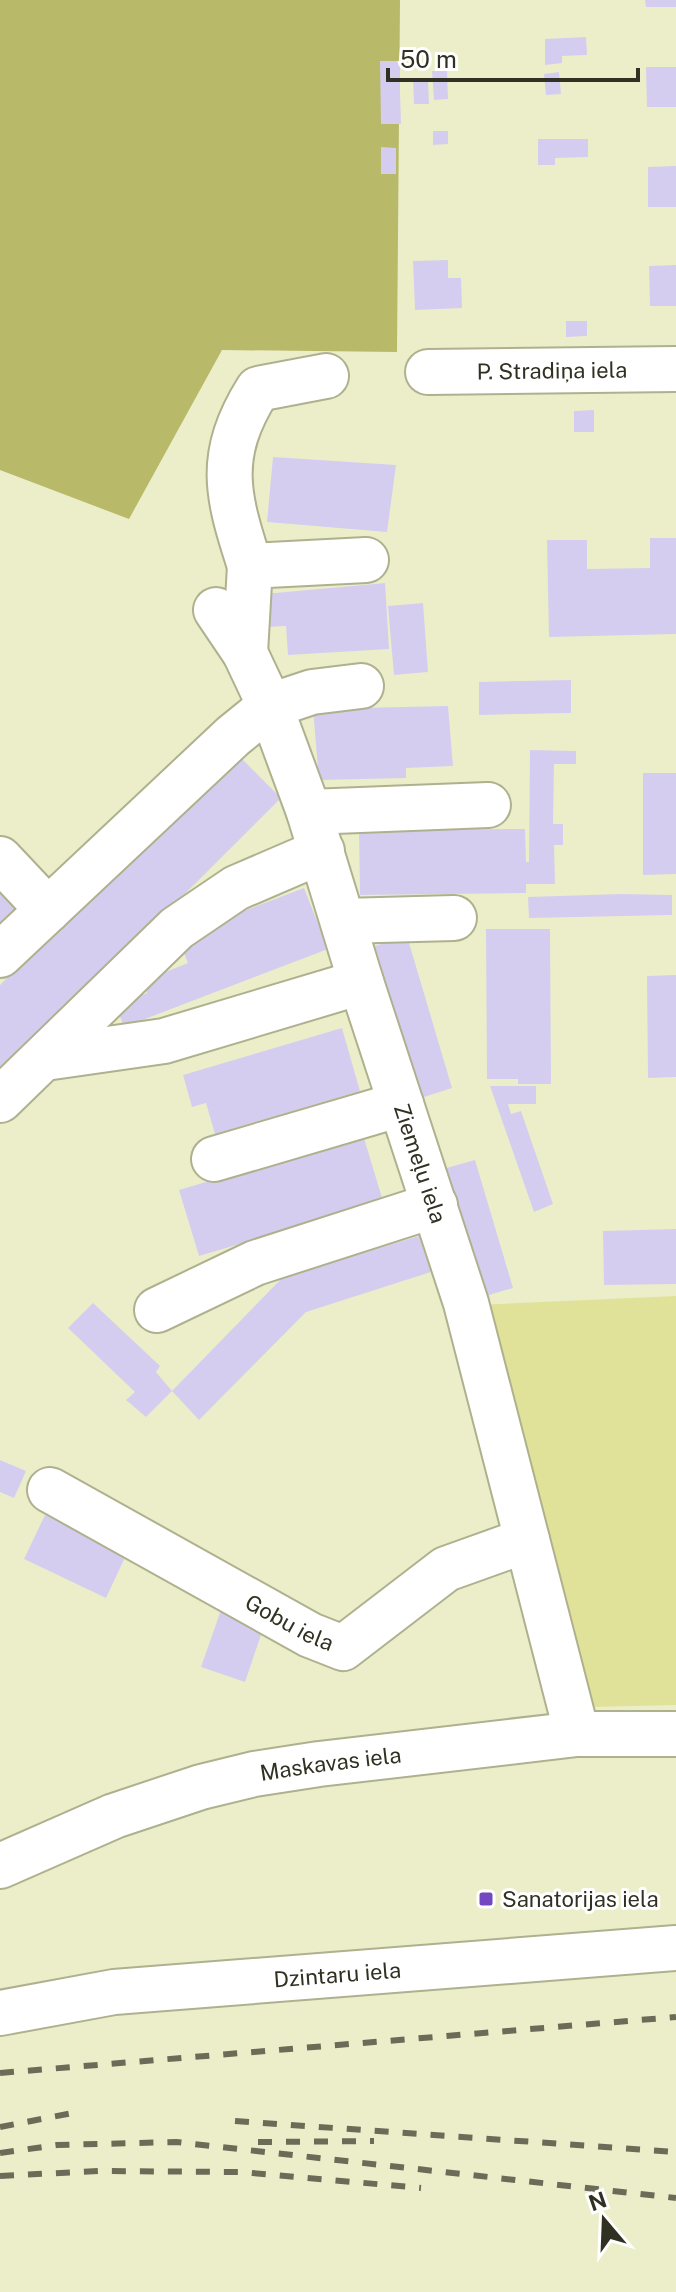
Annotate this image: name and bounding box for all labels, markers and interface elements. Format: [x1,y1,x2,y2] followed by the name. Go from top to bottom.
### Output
[388,32,638,82] scale bar
[400,45,457,73] text: 50 m
[476,357,628,384] street label: P. Stradiņa iela
[389,1100,452,1226] street label: Ziemeļu iela
[241,1589,338,1656] street label: Gobu iela
[258,1742,403,1786] street label: Maskavas iela
[502,1886,659,1912] place label: Sanatorijas iela
[477,1890,495,1908] marker: Sanatorijas iela
[273,1957,402,1992] street label: Dzintaru iela
[564,2180,644,2260] north arrow
[585,2186,610,2216] text: N

